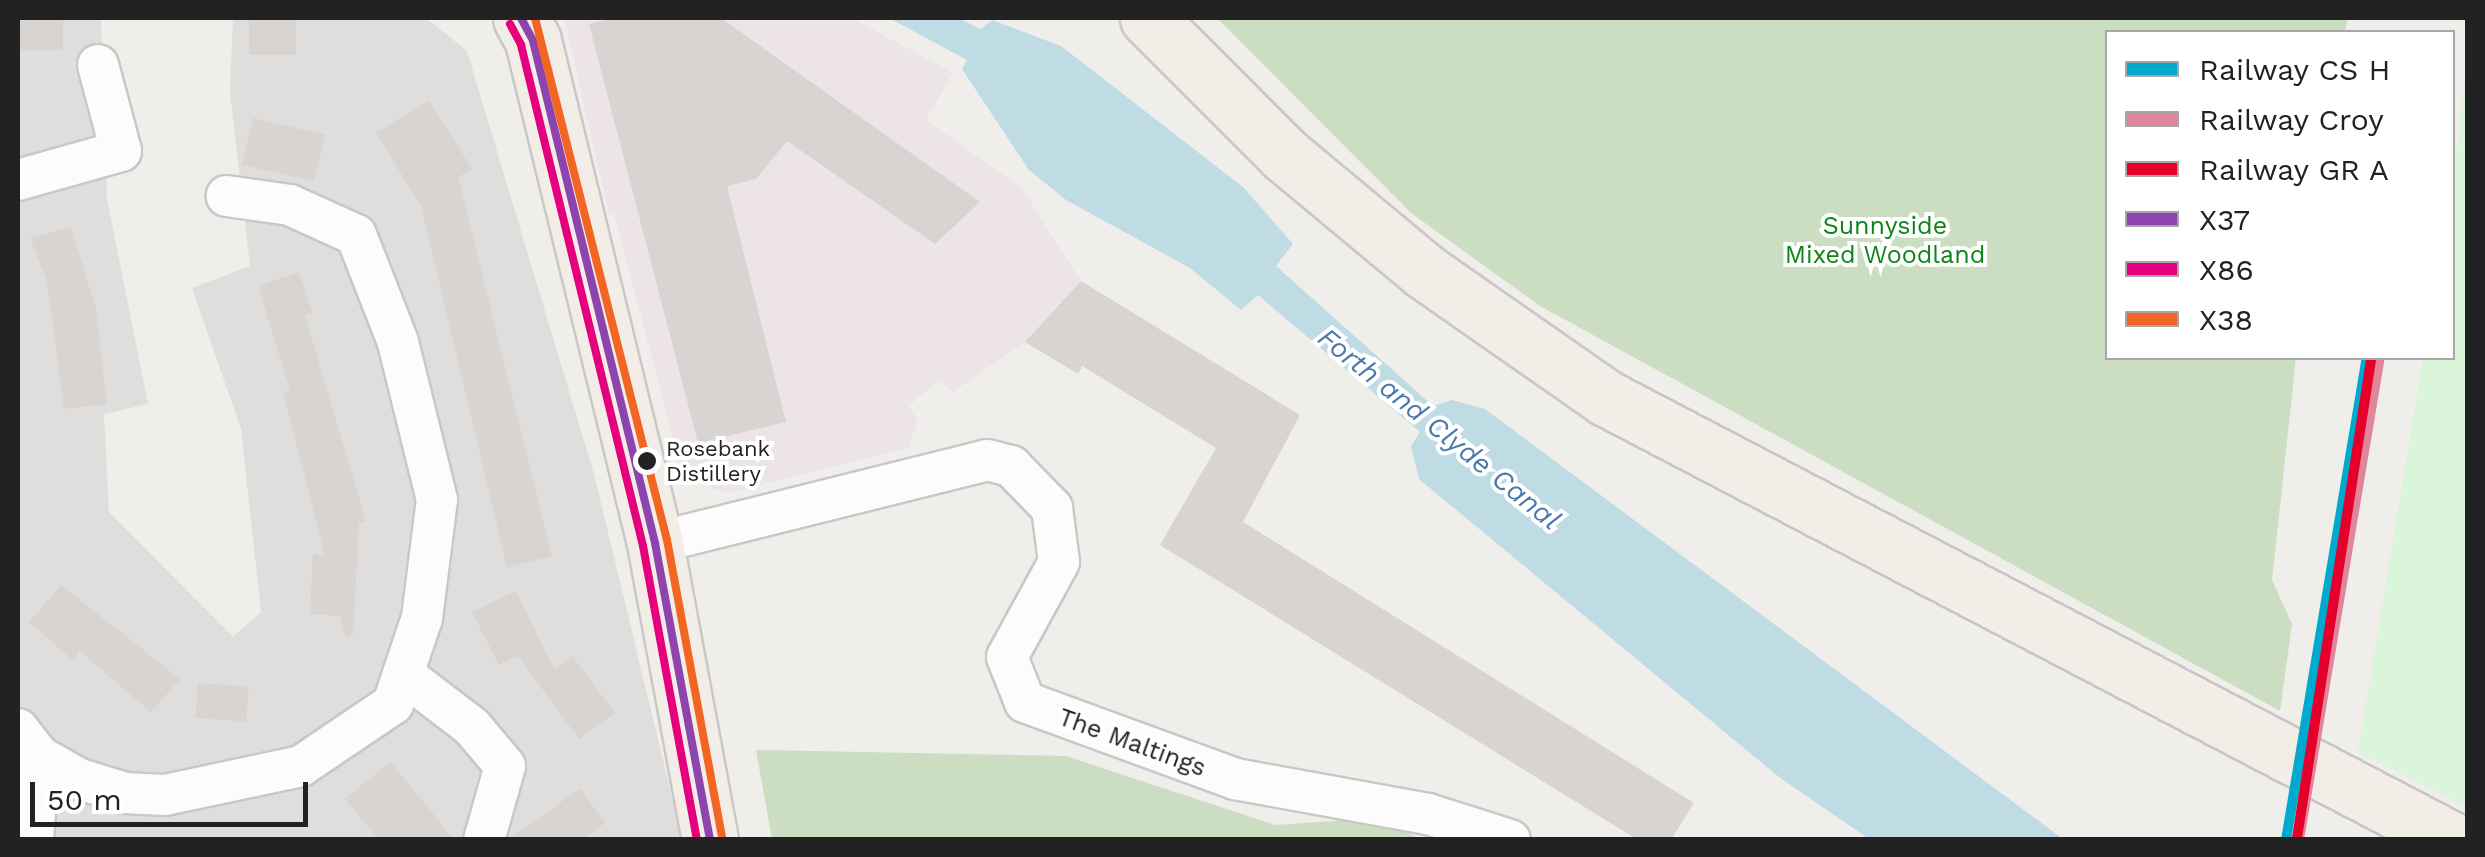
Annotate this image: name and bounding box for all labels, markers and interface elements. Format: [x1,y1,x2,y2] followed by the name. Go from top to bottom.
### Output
[2105,30,2455,360] legend
[2199,52,2390,87] text: Railway CS H
[2199,102,2384,137] text: Railway Croy
[2199,152,2389,187] text: Railway GR A
[2199,202,2250,237] text: X37
[1784,212,1986,271] park label: Sunnyside Mixed Woodland
[2199,252,2254,287] text: X86
[2199,302,2253,337] text: X38
[1311,321,1567,537] water label: Forth and Clyde Canal
[666,435,770,486] place label: Rosebank Distillery
[637,451,657,471] marker: Rosebank Distillery
[1054,702,1210,784] street label: The Maltings
[35,762,312,824] scale bar
[47,782,122,817] text: 50 m

